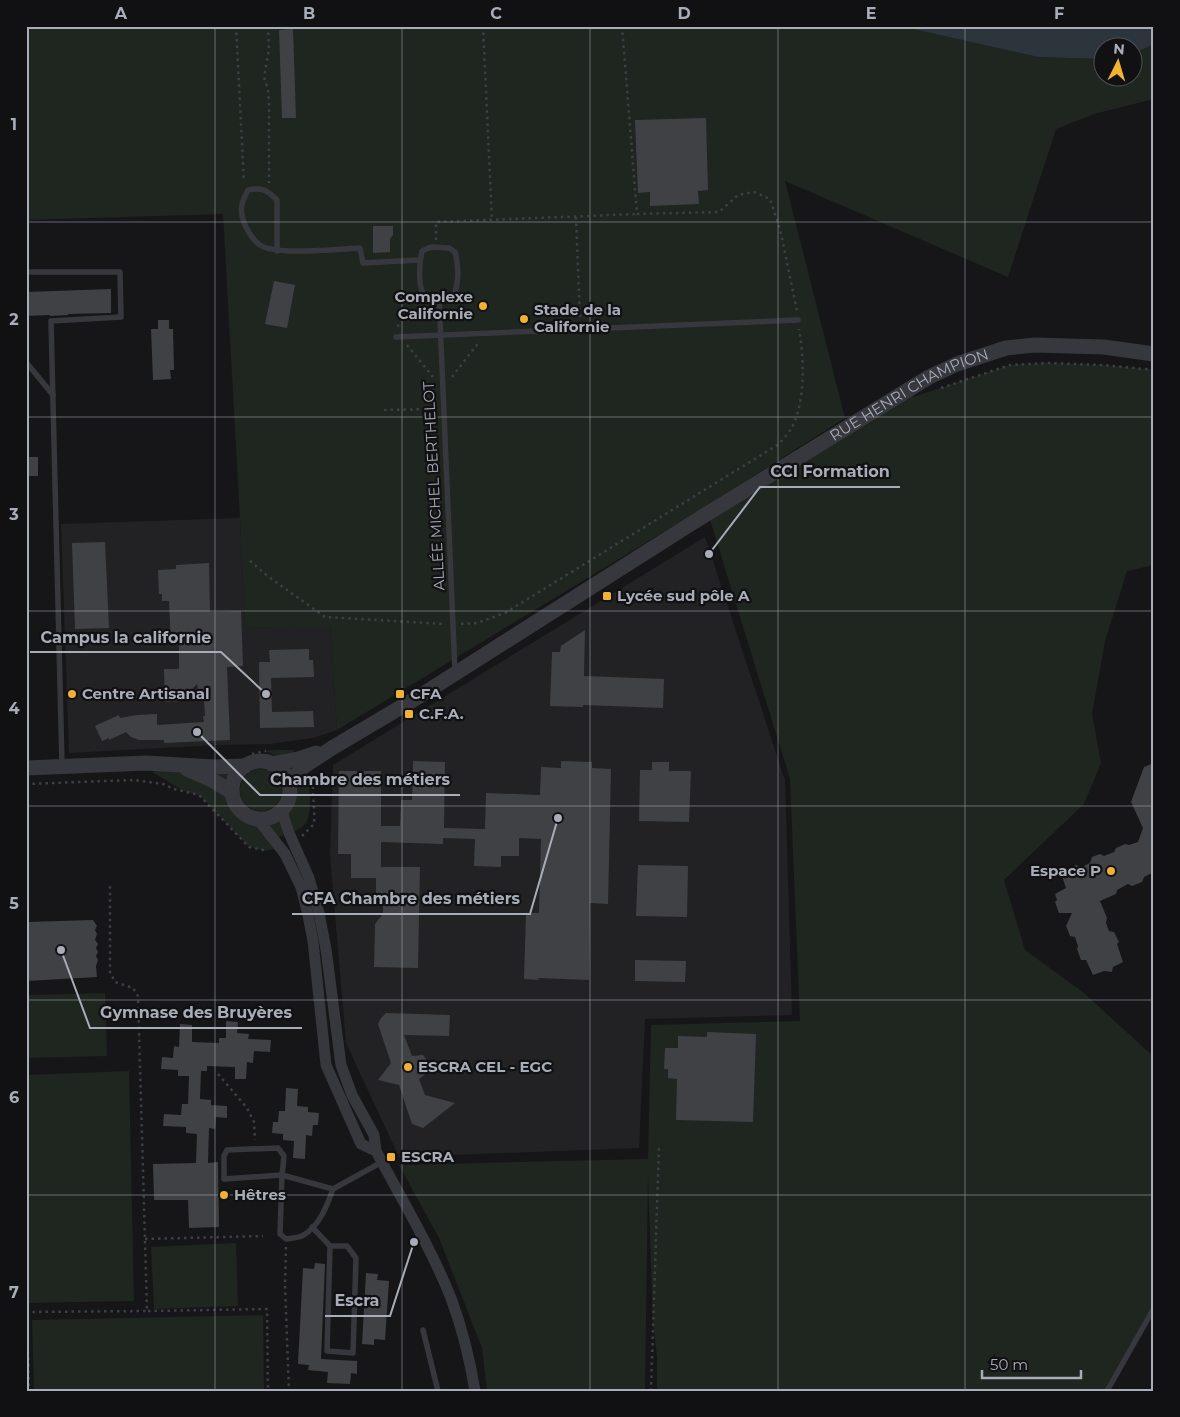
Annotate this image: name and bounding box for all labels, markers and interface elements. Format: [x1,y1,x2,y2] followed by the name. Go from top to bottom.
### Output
[114,4,128,23] text: A
[303,4,315,23] text: B
[490,4,502,23] text: C
[677,4,691,23] text: D
[866,4,876,23] text: E
[1054,4,1064,23] text: F
[1092,38,1142,88] north arrow
[1113,40,1126,59] text: N
[11,115,17,134] text: 1
[395,287,473,323] place label: Complexe Californie
[477,300,489,312] marker: Complexe Californie
[534,300,621,336] place label: Stade de la Californie
[9,310,19,329] text: 2
[518,313,530,325] marker: Stade de la Californie
[826,344,991,445] street label: RUE HENRI CHAMPION
[419,381,448,591] street label: ALLÉE MICHEL BERTHELOT
[760,456,900,487] callout: CCI Formation
[770,462,890,481] text: CCI Formation
[8,505,19,524] text: 3
[617,586,750,605] place label: Lycée sud pôle A
[601,590,613,602] marker: Lycée sud pôle A
[30,621,221,652] callout: Campus la californie
[41,628,211,647] text: Campus la californie
[82,684,210,703] place label: Centre Artisanal
[410,684,442,703] place label: CFA
[66,688,78,700] marker: Centre Artisanal
[394,688,406,700] marker: CFA
[8,699,20,718] text: 4
[419,704,464,723] place label: C.F.A.
[403,708,415,720] marker: C.F.A.
[260,764,460,795] callout: Chambre des métiers
[270,770,451,789] text: Chambre des métiers
[1030,861,1101,880] place label: Espace P
[1105,865,1117,877] marker: Espace P
[292,883,530,914] callout: CFA Chambre des métiers
[302,889,521,908] text: CFA Chambre des métiers
[9,894,19,913] text: 5
[90,997,302,1028] callout: Gymnase des Bruyères
[100,1003,292,1022] text: Gymnase des Bruyères
[418,1057,552,1076] place label: ESCRA CEL - EGC
[402,1061,414,1073] marker: ESCRA CEL - EGC
[9,1088,19,1107] text: 6
[401,1147,455,1166] place label: ESCRA
[385,1151,397,1163] marker: ESCRA
[234,1185,286,1204] place label: Hêtres
[218,1189,230,1201] marker: Hêtres
[9,1283,19,1302] text: 7
[325,1285,390,1316] callout: Escra
[335,1291,379,1310] text: Escra
[982,1347,1081,1379] scale bar
[990,1355,1028,1374] text: 50 m

